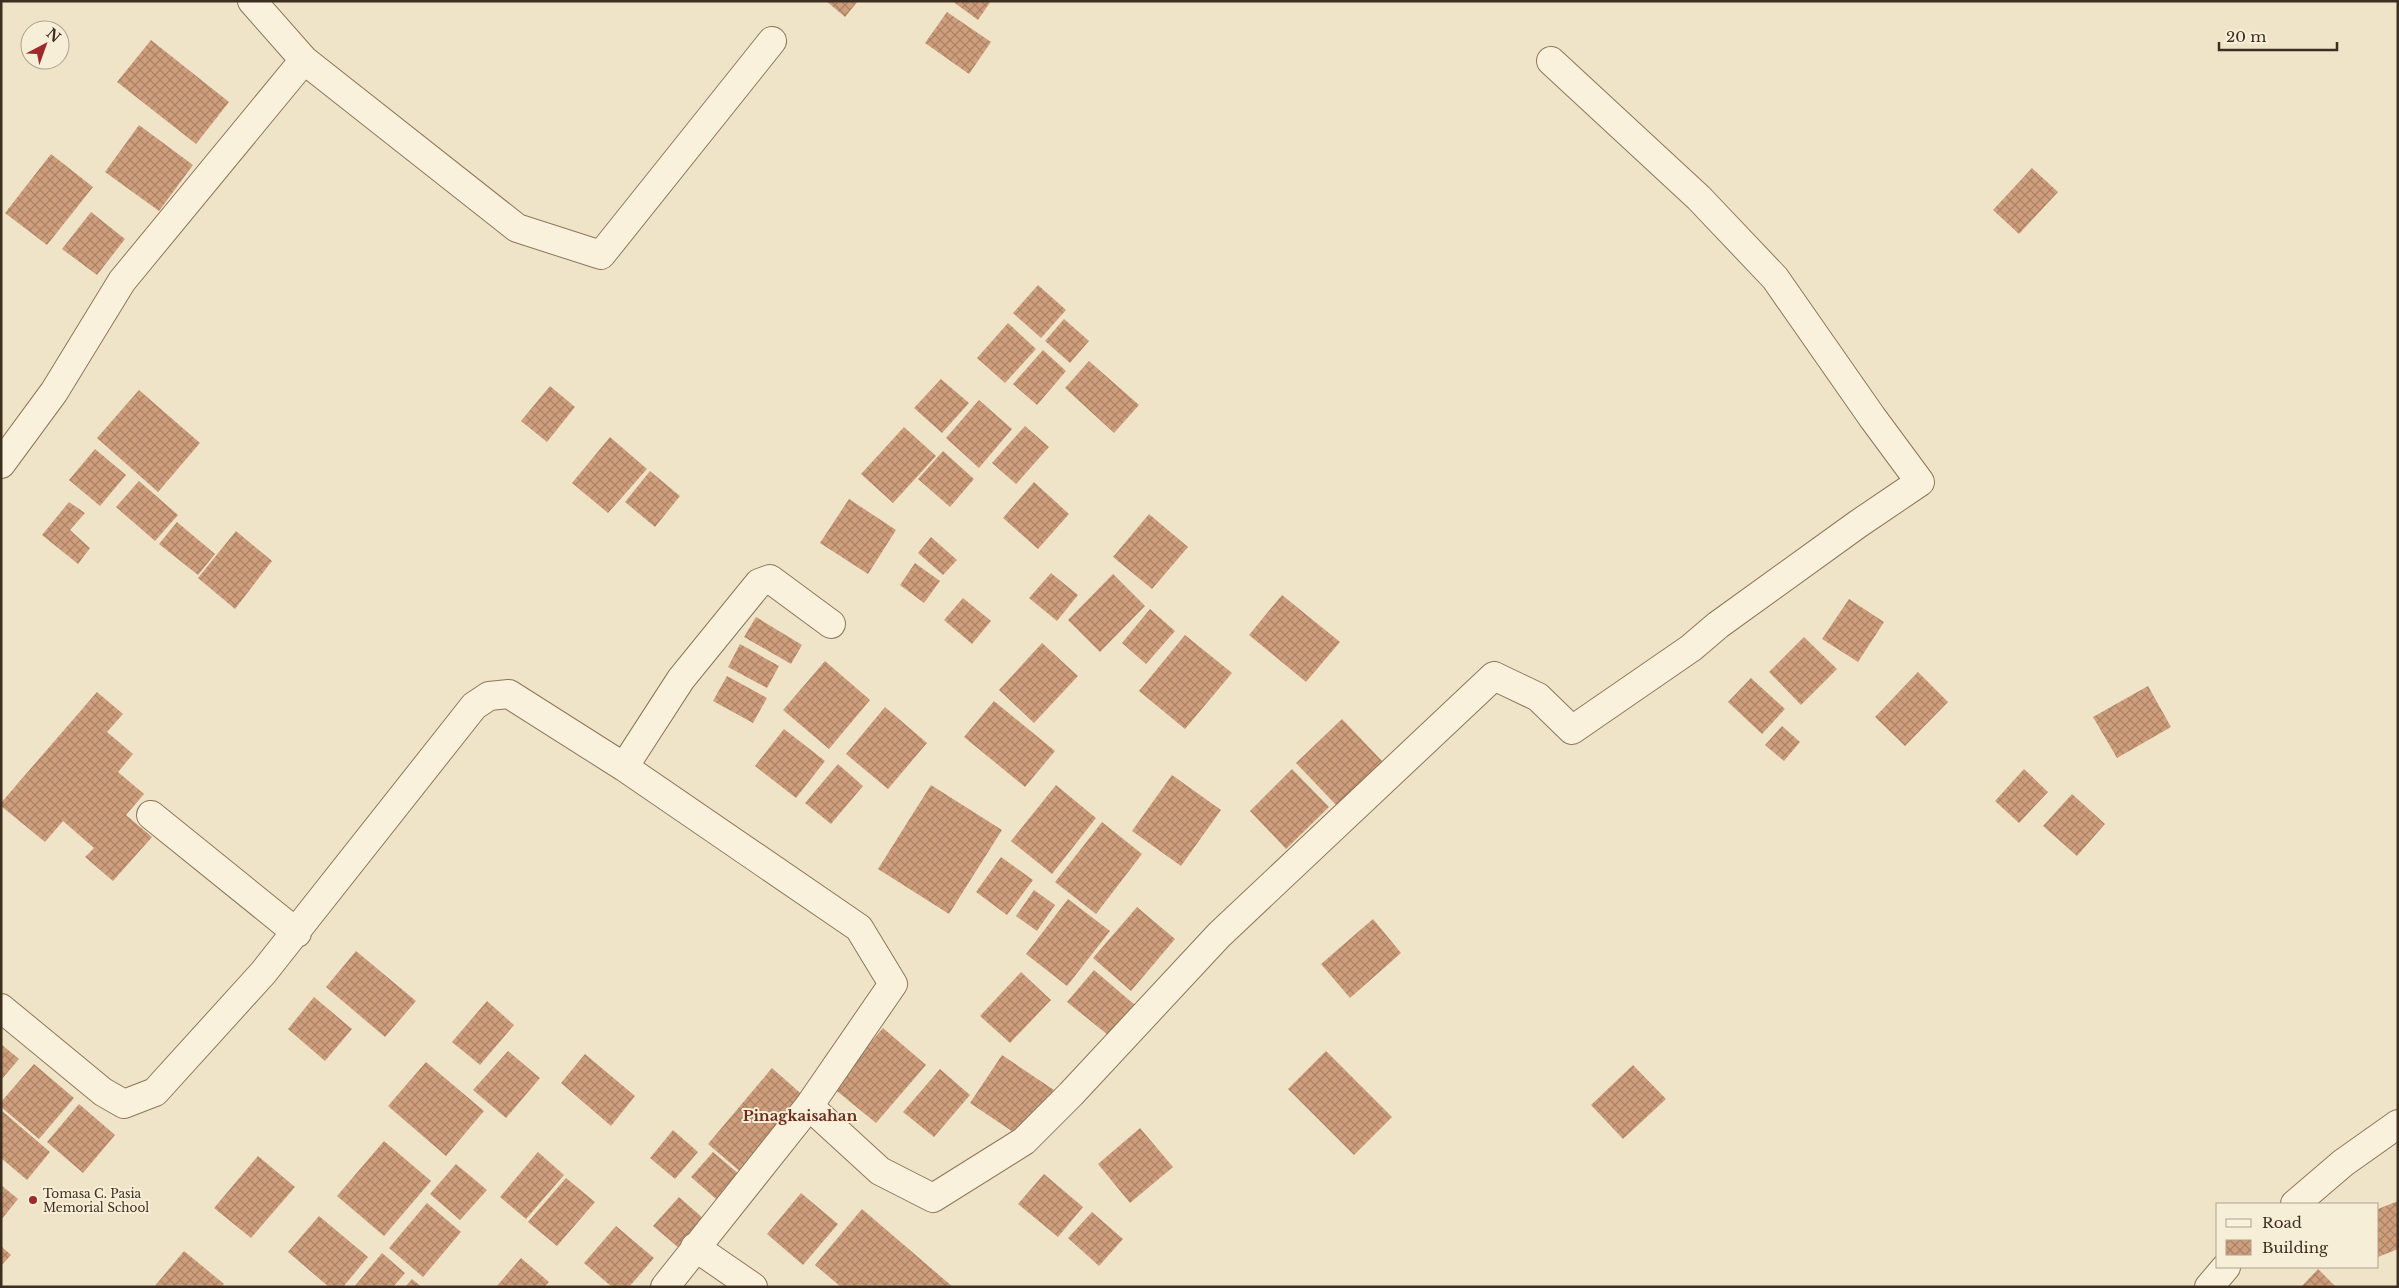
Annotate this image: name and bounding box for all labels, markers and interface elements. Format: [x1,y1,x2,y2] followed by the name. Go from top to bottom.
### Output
[20,20,70,70] north arrow
[2219,20,2336,52] scale bar
[43,24,64,46] text: N
[2226,27,2266,46] text: 20 m
[743,1106,857,1125] district label: Pinagkaisahan
[43,1186,149,1215] place label: Tomasa C. Pasia Memorial School
[27,1194,39,1206] marker: Tomasa C. Pasia Memorial School
[2216,1203,2379,1268] legend
[2262,1213,2302,1232] text: Road
[2262,1238,2329,1257] text: Building

